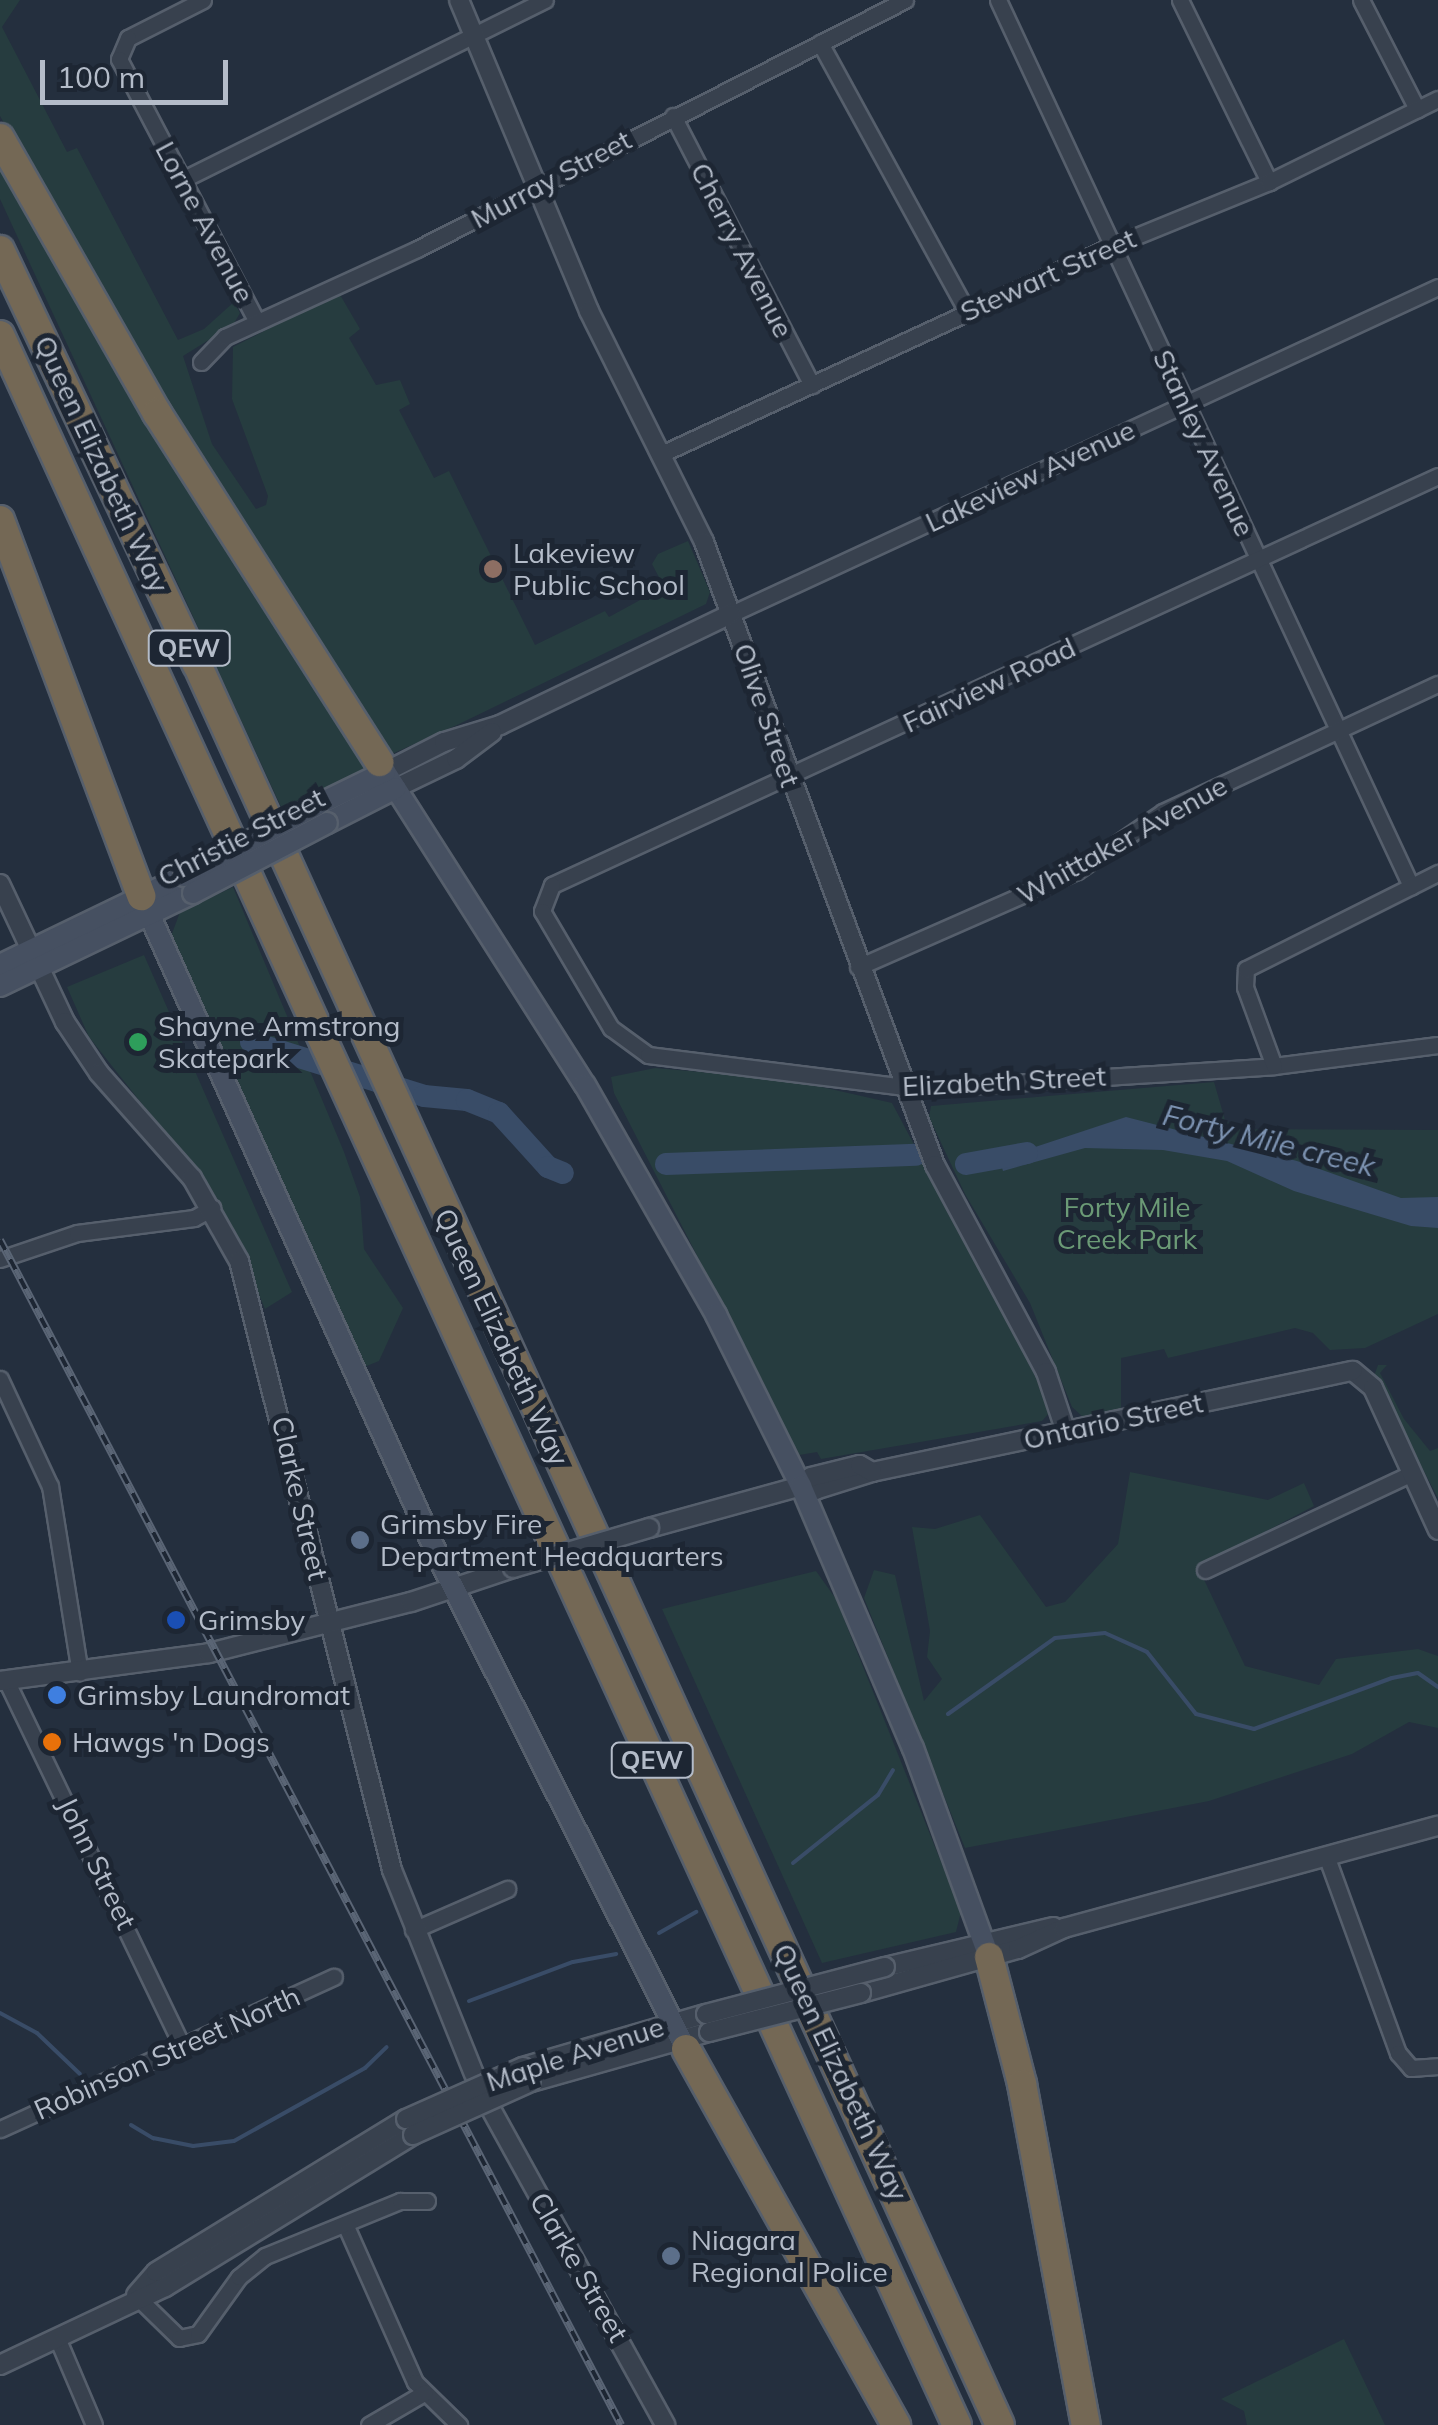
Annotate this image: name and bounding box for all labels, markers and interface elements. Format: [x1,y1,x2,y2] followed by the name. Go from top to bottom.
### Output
[45,40,232,102] scale bar
[57,58,145,96] text: 100 m
[465,123,637,235] street label: Murray Street
[148,136,262,308] street label: Lorne Avenue
[684,157,800,343] street label: Cherry Avenue
[955,221,1141,329] street label: Stewart Street
[28,330,176,598] street label: Queen Elizabeth Way
[1146,344,1262,542] street label: Stanley Avenue
[920,413,1140,539] street label: Lakeview Avenue
[513,536,685,602] place label: Lakeview Public School
[482,558,504,580] marker: Lakeview Public School
[146,628,232,668] road number: QEW
[897,630,1081,740] street label: Fairview Road
[727,639,807,791] street label: Olive Street
[1011,768,1233,912] street label: Whittaker Avenue
[152,781,330,893] street label: Christie Street
[158,1009,400,1075] place label: Shayne Armstrong Skatepark
[127,1031,149,1053] marker: Shayne Armstrong Skatepark
[901,1059,1107,1103] street label: Elizabeth Street
[1159,1096,1379,1184] water label: Forty Mile creek
[1057,1190,1197,1256] park label: Forty Mile Creek Park
[428,1203,576,1471] street label: Queen Elizabeth Way
[1020,1386,1206,1456] street label: Ontario Street
[265,1413,335,1583] street label: Clarke Street
[380,1507,724,1573] place label: Grimsby Fire Department Headquarters
[349,1529,371,1551] marker: Grimsby Fire Department Headquarters
[198,1603,305,1637] place label: Grimsby
[163,1607,189,1633] marker: Grimsby
[77,1678,350,1712] place label: Grimsby Laundromat
[46,1684,68,1706] marker: Grimsby Laundromat
[72,1725,270,1759] place label: Hawgs 'n Dogs
[41,1731,63,1753] marker: Hawgs 'n Dogs
[610,1740,694,1780] road number: QEW
[51,1791,143,1935] street label: John Street
[767,1938,915,2206] street label: Queen Elizabeth Way
[29,1979,305,2127] street label: Robinson Street North
[482,2010,668,2098] street label: Maple Avenue
[523,2186,635,2348] street label: Clarke Street
[691,2223,888,2289] place label: Niagara Regional Police
[660,2245,682,2267] marker: Niagara Regional Police

